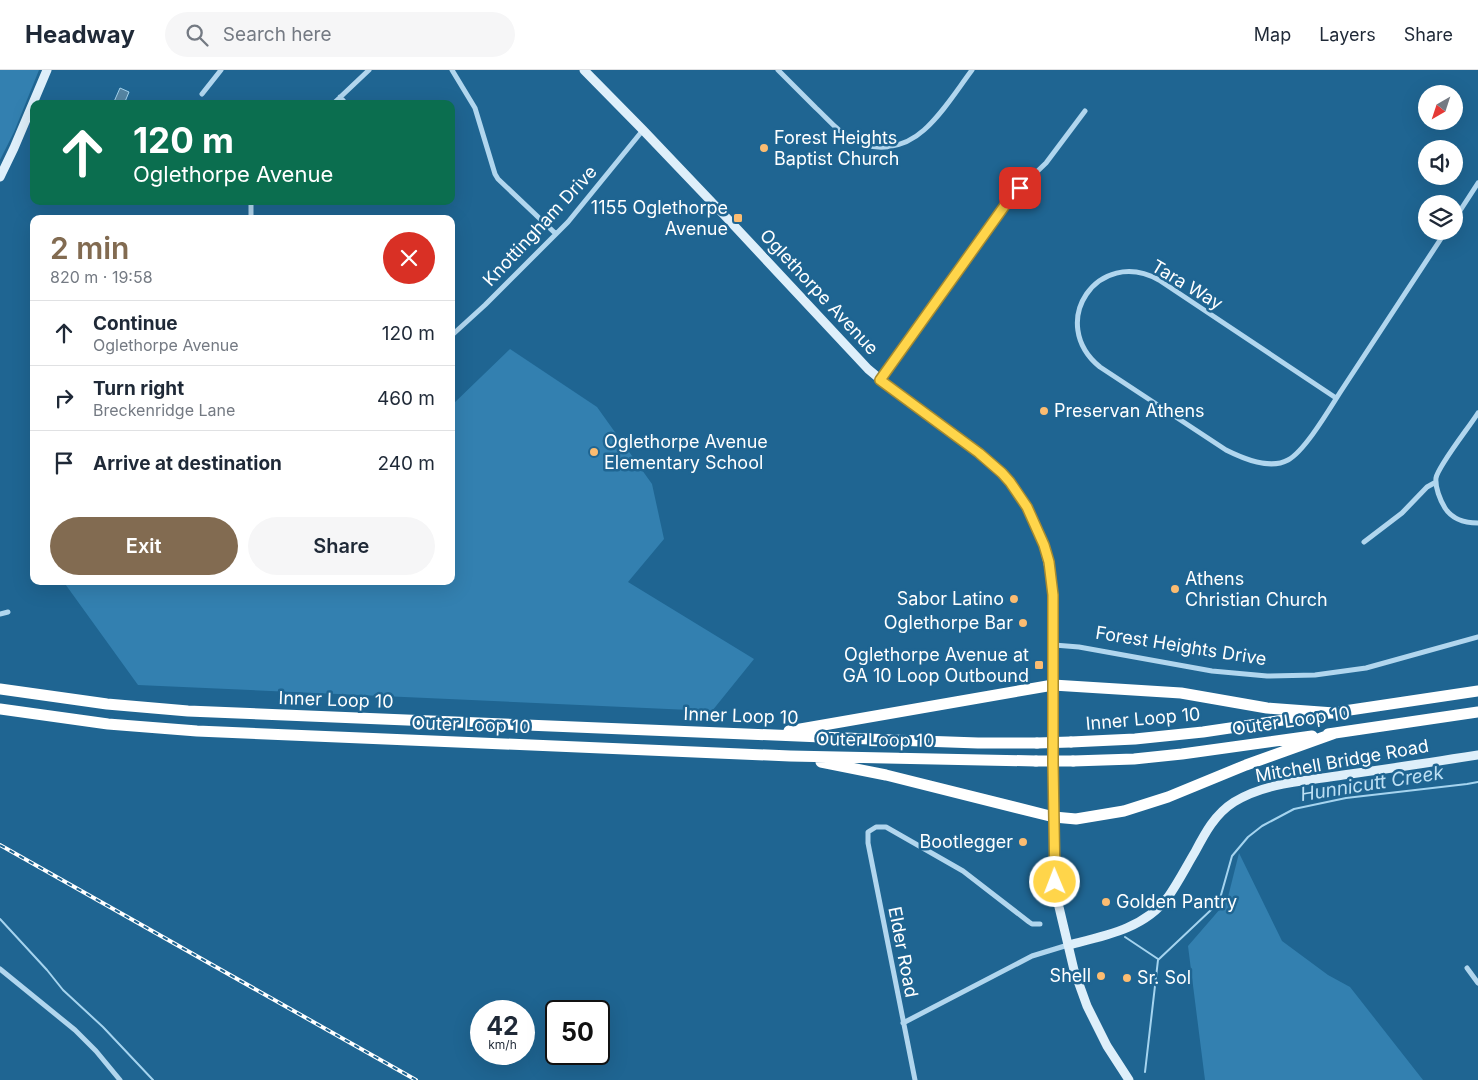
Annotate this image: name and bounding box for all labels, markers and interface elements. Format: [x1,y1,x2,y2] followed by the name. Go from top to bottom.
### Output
[165,12,515,57] search box
[25,20,135,49] text: Headway
[183,21,211,49] icon: search
[223,23,331,46] text: Search here
[1254,24,1291,45] text: Map
[1319,24,1376,45] text: Layers
[1404,24,1453,45] text: Share
[1418,85,1462,130] north arrow
[1418,85,1463,240] map controls
[133,119,234,161] text: 120 m
[50,120,115,185] icon: ahead
[774,127,899,169] place label: Forest Heights Baptist Church
[1418,140,1463,185] button: sound
[758,142,770,154] marker: Forest Heights Baptist Church
[133,161,333,187] text: Oglethorpe Avenue
[478,161,601,290] street label: Knottingham Drive
[999,167,1041,209] pin
[1006,174,1034,202] icon: arrive
[1418,195,1463,240] button: layers
[591,197,728,239] place label: 1155 Oglethorpe Avenue
[732,212,744,224] marker: 1155 Oglethorpe Avenue
[756,225,883,359] street label: Oglethorpe Avenue
[50,230,129,266] text: 2 min
[383,232,435,284] button: close
[1148,255,1227,314] street label: Tara Way
[50,267,153,287] text: 820 m · 19:58
[93,312,178,335] text: Continue
[50,319,78,347] icon: ahead
[382,322,435,345] text: 120 m
[93,335,239,355] text: Oglethorpe Avenue
[93,377,184,400] text: Turn right
[50,384,78,412] icon: right
[377,387,435,410] text: 460 m
[93,400,235,420] text: Breckenridge Lane
[1054,400,1205,421] place label: Preservan Athens
[1038,405,1050,417] marker: Preservan Athens
[604,431,768,473] place label: Oglethorpe Avenue Elementary School
[588,446,600,458] marker: Oglethorpe Avenue Elementary School
[50,449,78,477] icon: arrive
[93,452,282,475] text: Arrive at destination
[377,452,435,475] text: 240 m
[50,517,238,575] button: Exit
[248,517,435,575] button: Share
[1185,568,1328,610] place label: Athens Christian Church
[1169,583,1181,595] marker: Athens Christian Church
[897,588,1004,609] place label: Sabor Latino
[1008,593,1020,605] marker: Sabor Latino
[884,612,1013,633] place label: Oglethorpe Bar
[1017,617,1029,629] marker: Oglethorpe Bar
[1094,622,1268,669] street label: Forest Heights Drive
[842,644,1029,686] place label: Oglethorpe Avenue at GA 10 Loop Outbound
[1033,659,1045,671] marker: Oglethorpe Avenue at GA 10 Loop Outbound
[278,687,394,712] street label: Inner Loop 10
[1231,702,1351,739] street label: Outer Loop 10
[683,703,799,728] street label: Inner Loop 10
[1085,703,1201,734] street label: Inner Loop 10
[411,712,531,737] street label: Outer Loop 10
[815,728,935,751] street label: Outer Loop 10
[1254,735,1430,786] street label: Mitchell Bridge Road
[1299,761,1446,806] water label: Hunnicutt Creek
[920,831,1013,852] place label: Bootlegger
[1017,836,1029,848] marker: Bootlegger
[1028,855,1080,907] position arrow
[1116,891,1237,912] place label: Golden Pantry
[1100,896,1112,908] marker: Golden Pantry
[884,905,923,999] street label: Elder Road
[1050,965,1091,986] place label: Shell
[1137,967,1191,988] place label: Sr. Sol
[1095,970,1107,982] marker: Shell
[1121,972,1133,984] marker: Sr. Sol
[545,1000,610,1065] speed limit sign: 50
[486,1011,519,1041] text: 42
[488,1037,517,1052] text: km/h

